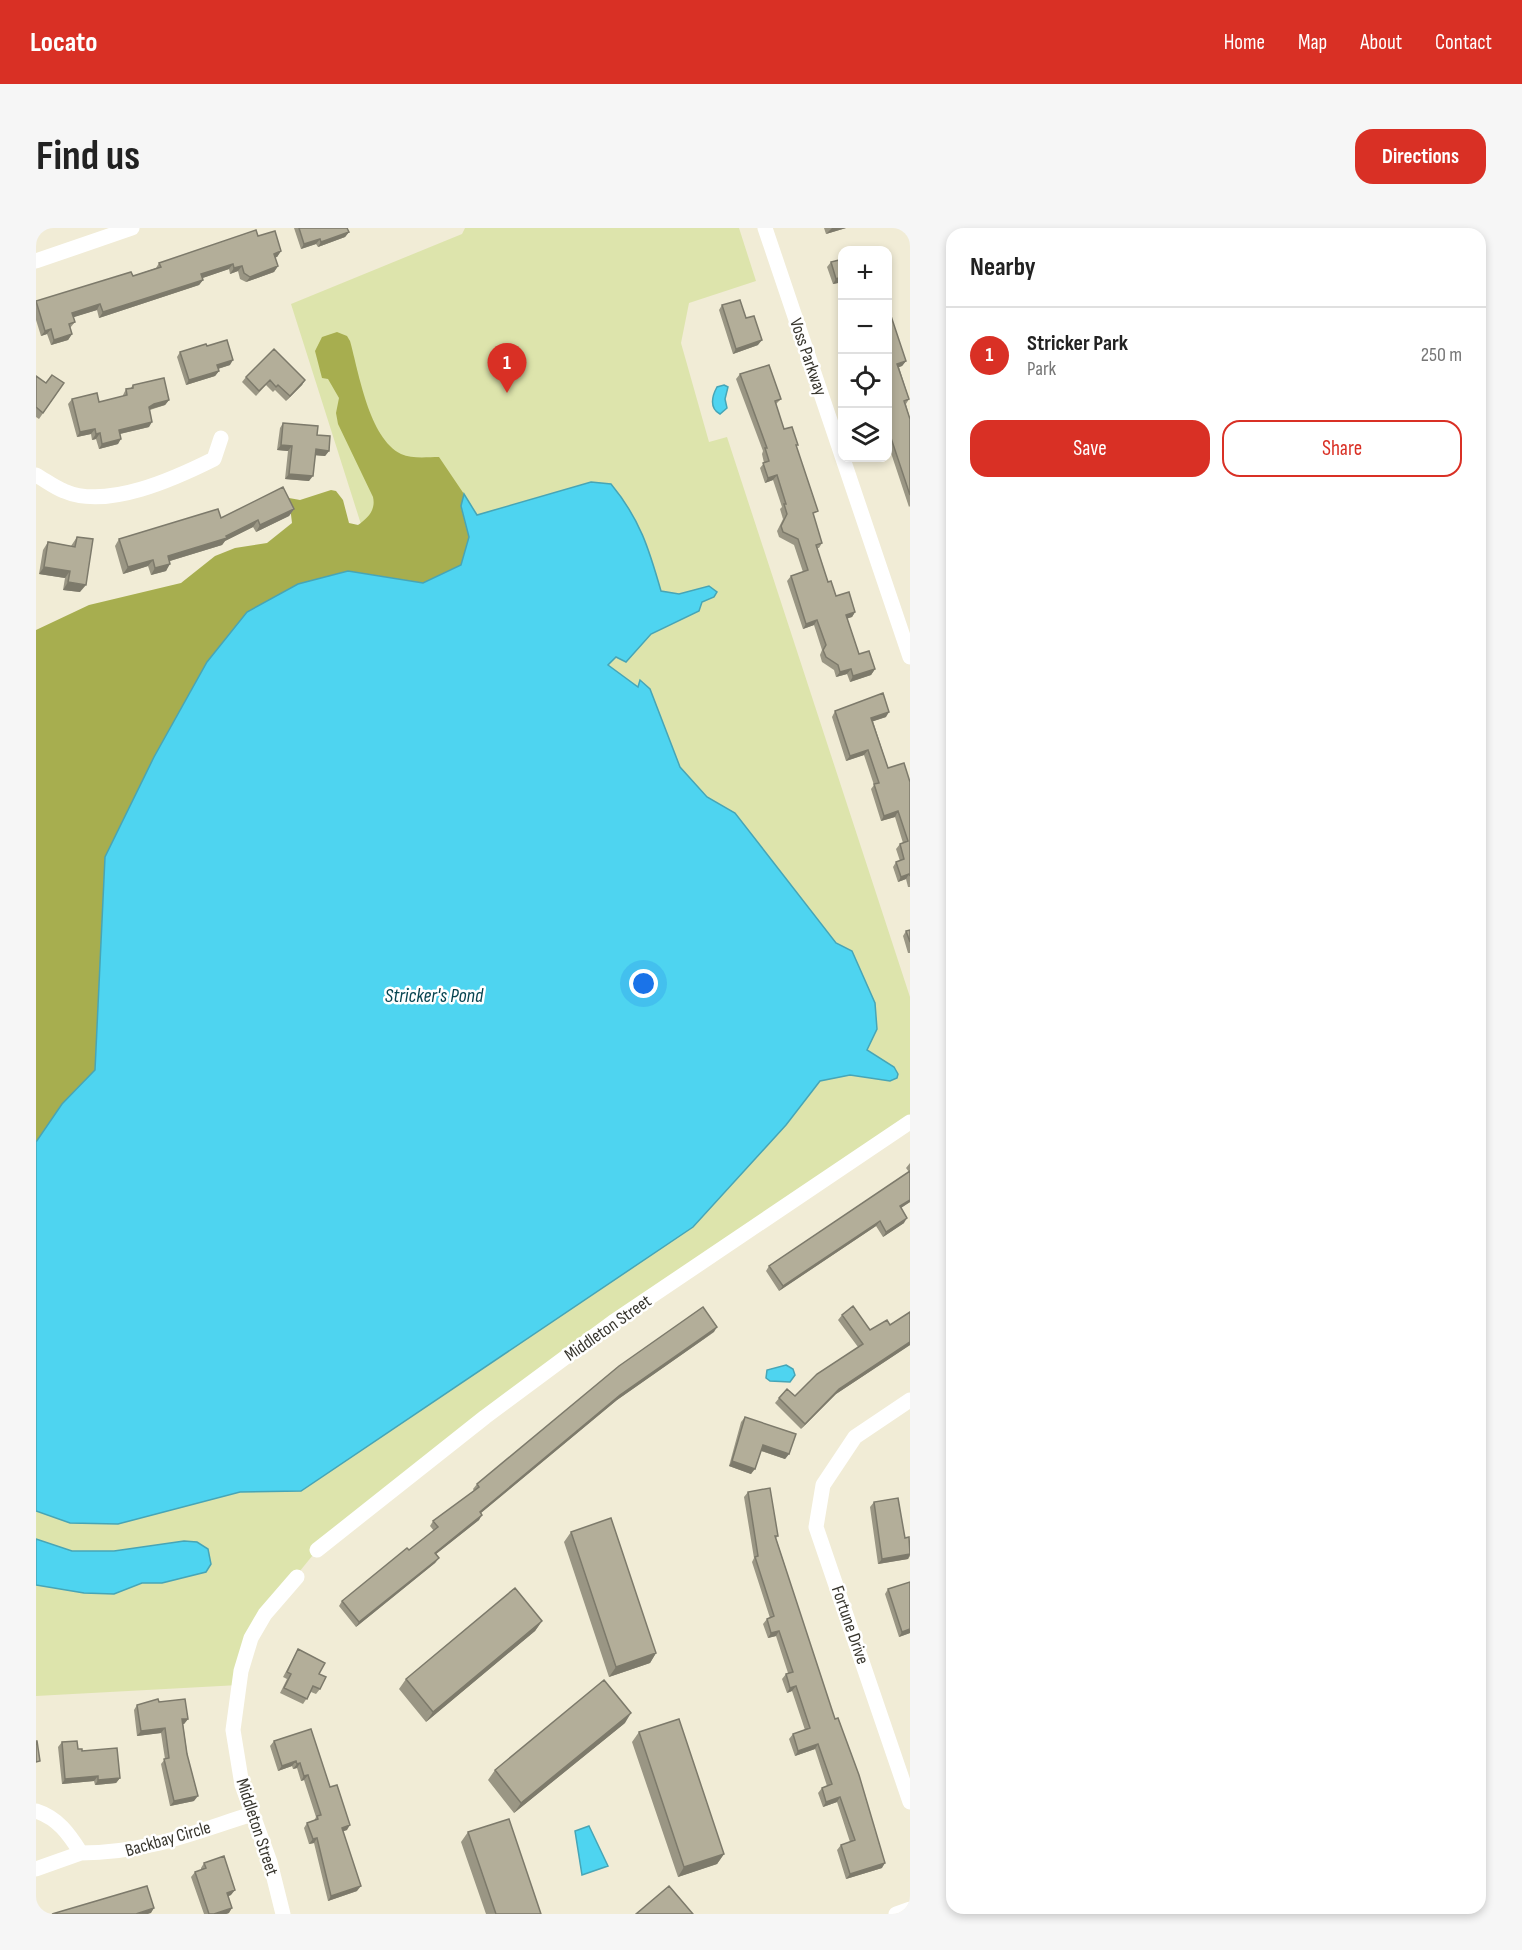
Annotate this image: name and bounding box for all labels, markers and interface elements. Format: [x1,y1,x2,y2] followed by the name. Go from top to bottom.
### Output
[30,26,97,59] text: Locato
[1224,30,1265,55] text: Home
[1298,30,1327,55] text: Map
[1360,30,1402,55] text: About
[1435,30,1492,55] text: Contact
[1355,129,1486,184] button: Directions
[36,131,140,182] text: Find us
[838,246,892,462] map controls
[838,246,892,300] button: +
[970,252,1036,283] text: Nearby
[838,300,892,354] button: −
[785,315,831,399] street label: Voss Parkway
[1027,330,1128,357] text: Stricker Park
[986,343,993,367] text: 1
[1421,343,1462,367] text: 250 m
[488,344,526,393] pin: 1
[838,354,892,408] button: locate
[1027,357,1056,381] text: Park
[838,408,892,462] button: layers
[970,420,1210,477] button: Save
[1222,420,1462,477] button: Share
[629,969,658,998] your location
[385,984,484,1008] water label: Stricker's Pond
[561,1290,656,1366] street label: Middleton Street
[827,1583,873,1667] street label: Fortune Drive
[231,1776,283,1879] street label: Middleton Street
[123,1817,213,1861] street label: Backbay Circle

